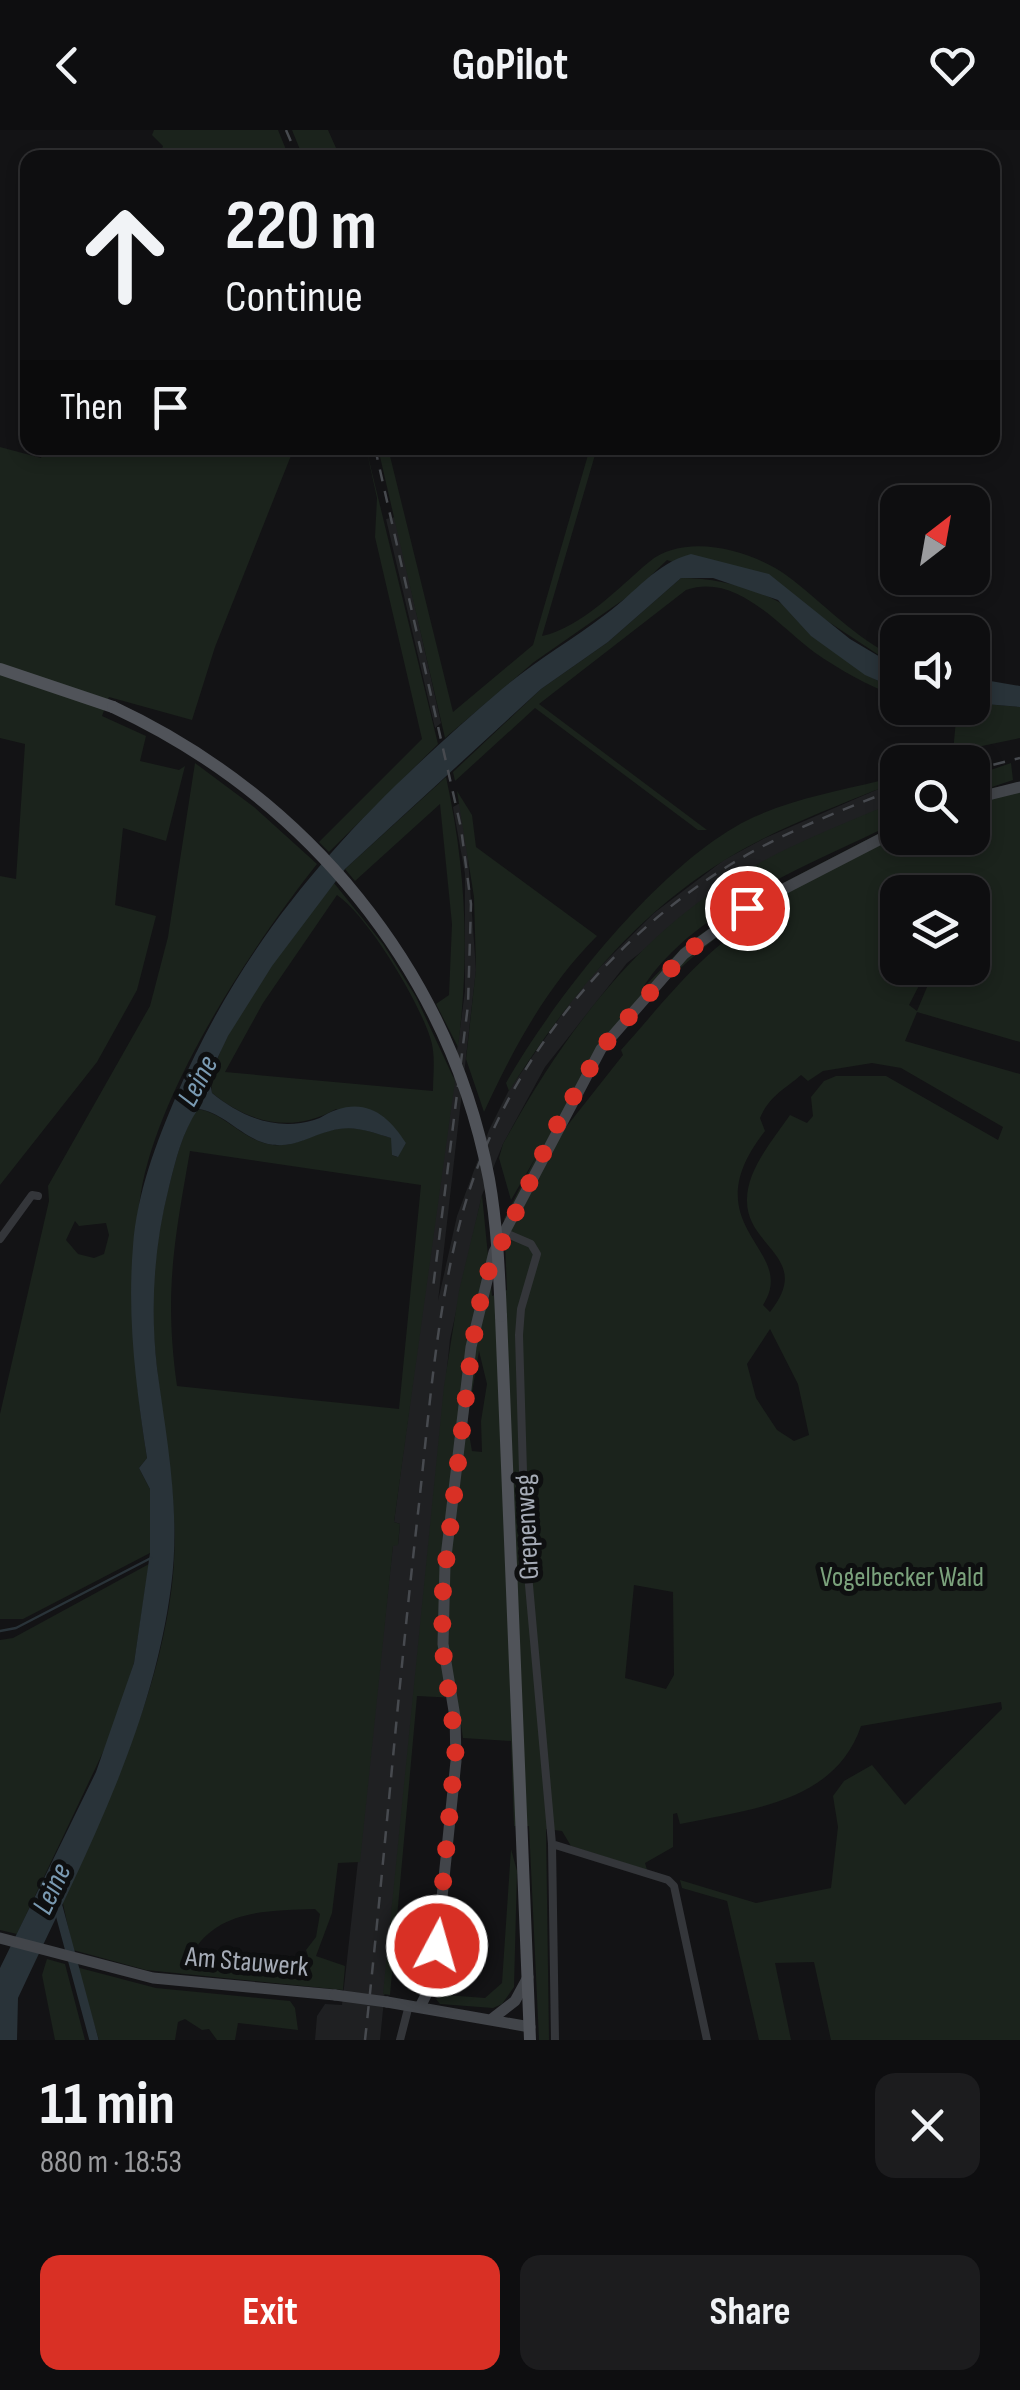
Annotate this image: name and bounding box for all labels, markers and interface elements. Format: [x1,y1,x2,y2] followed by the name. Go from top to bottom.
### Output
[40,38,95,93] icon: back
[452,38,568,93] text: GoPilot
[925,38,980,93] icon: heart
[225,185,377,269] text: 220 m
[60,190,190,320] icon: ahead
[225,270,363,325] text: Continue
[143,380,198,435] icon: arrive
[60,385,123,430] text: Then
[880,485,990,595] north arrow
[880,485,990,985] map controls
[880,615,990,725] button: sound
[880,745,990,855] button: search
[705,866,790,951] pin
[880,875,990,985] button: layers
[720,881,775,936] icon: arrive
[170,1049,226,1112] water label: Leine
[508,1473,546,1581] street label: Grepenweg
[820,1561,984,1594] park label: Vogelbecker Wald
[25,1858,79,1920] water label: Leine
[385,1894,489,1998] position arrow
[183,1940,310,1984] street label: Am Stauwerk
[40,2069,175,2141] text: 11 min
[875,2073,980,2178] button: close
[40,2143,182,2182] text: 880 m · 18:53
[40,2255,500,2370] button: Exit
[520,2255,980,2370] button: Share

